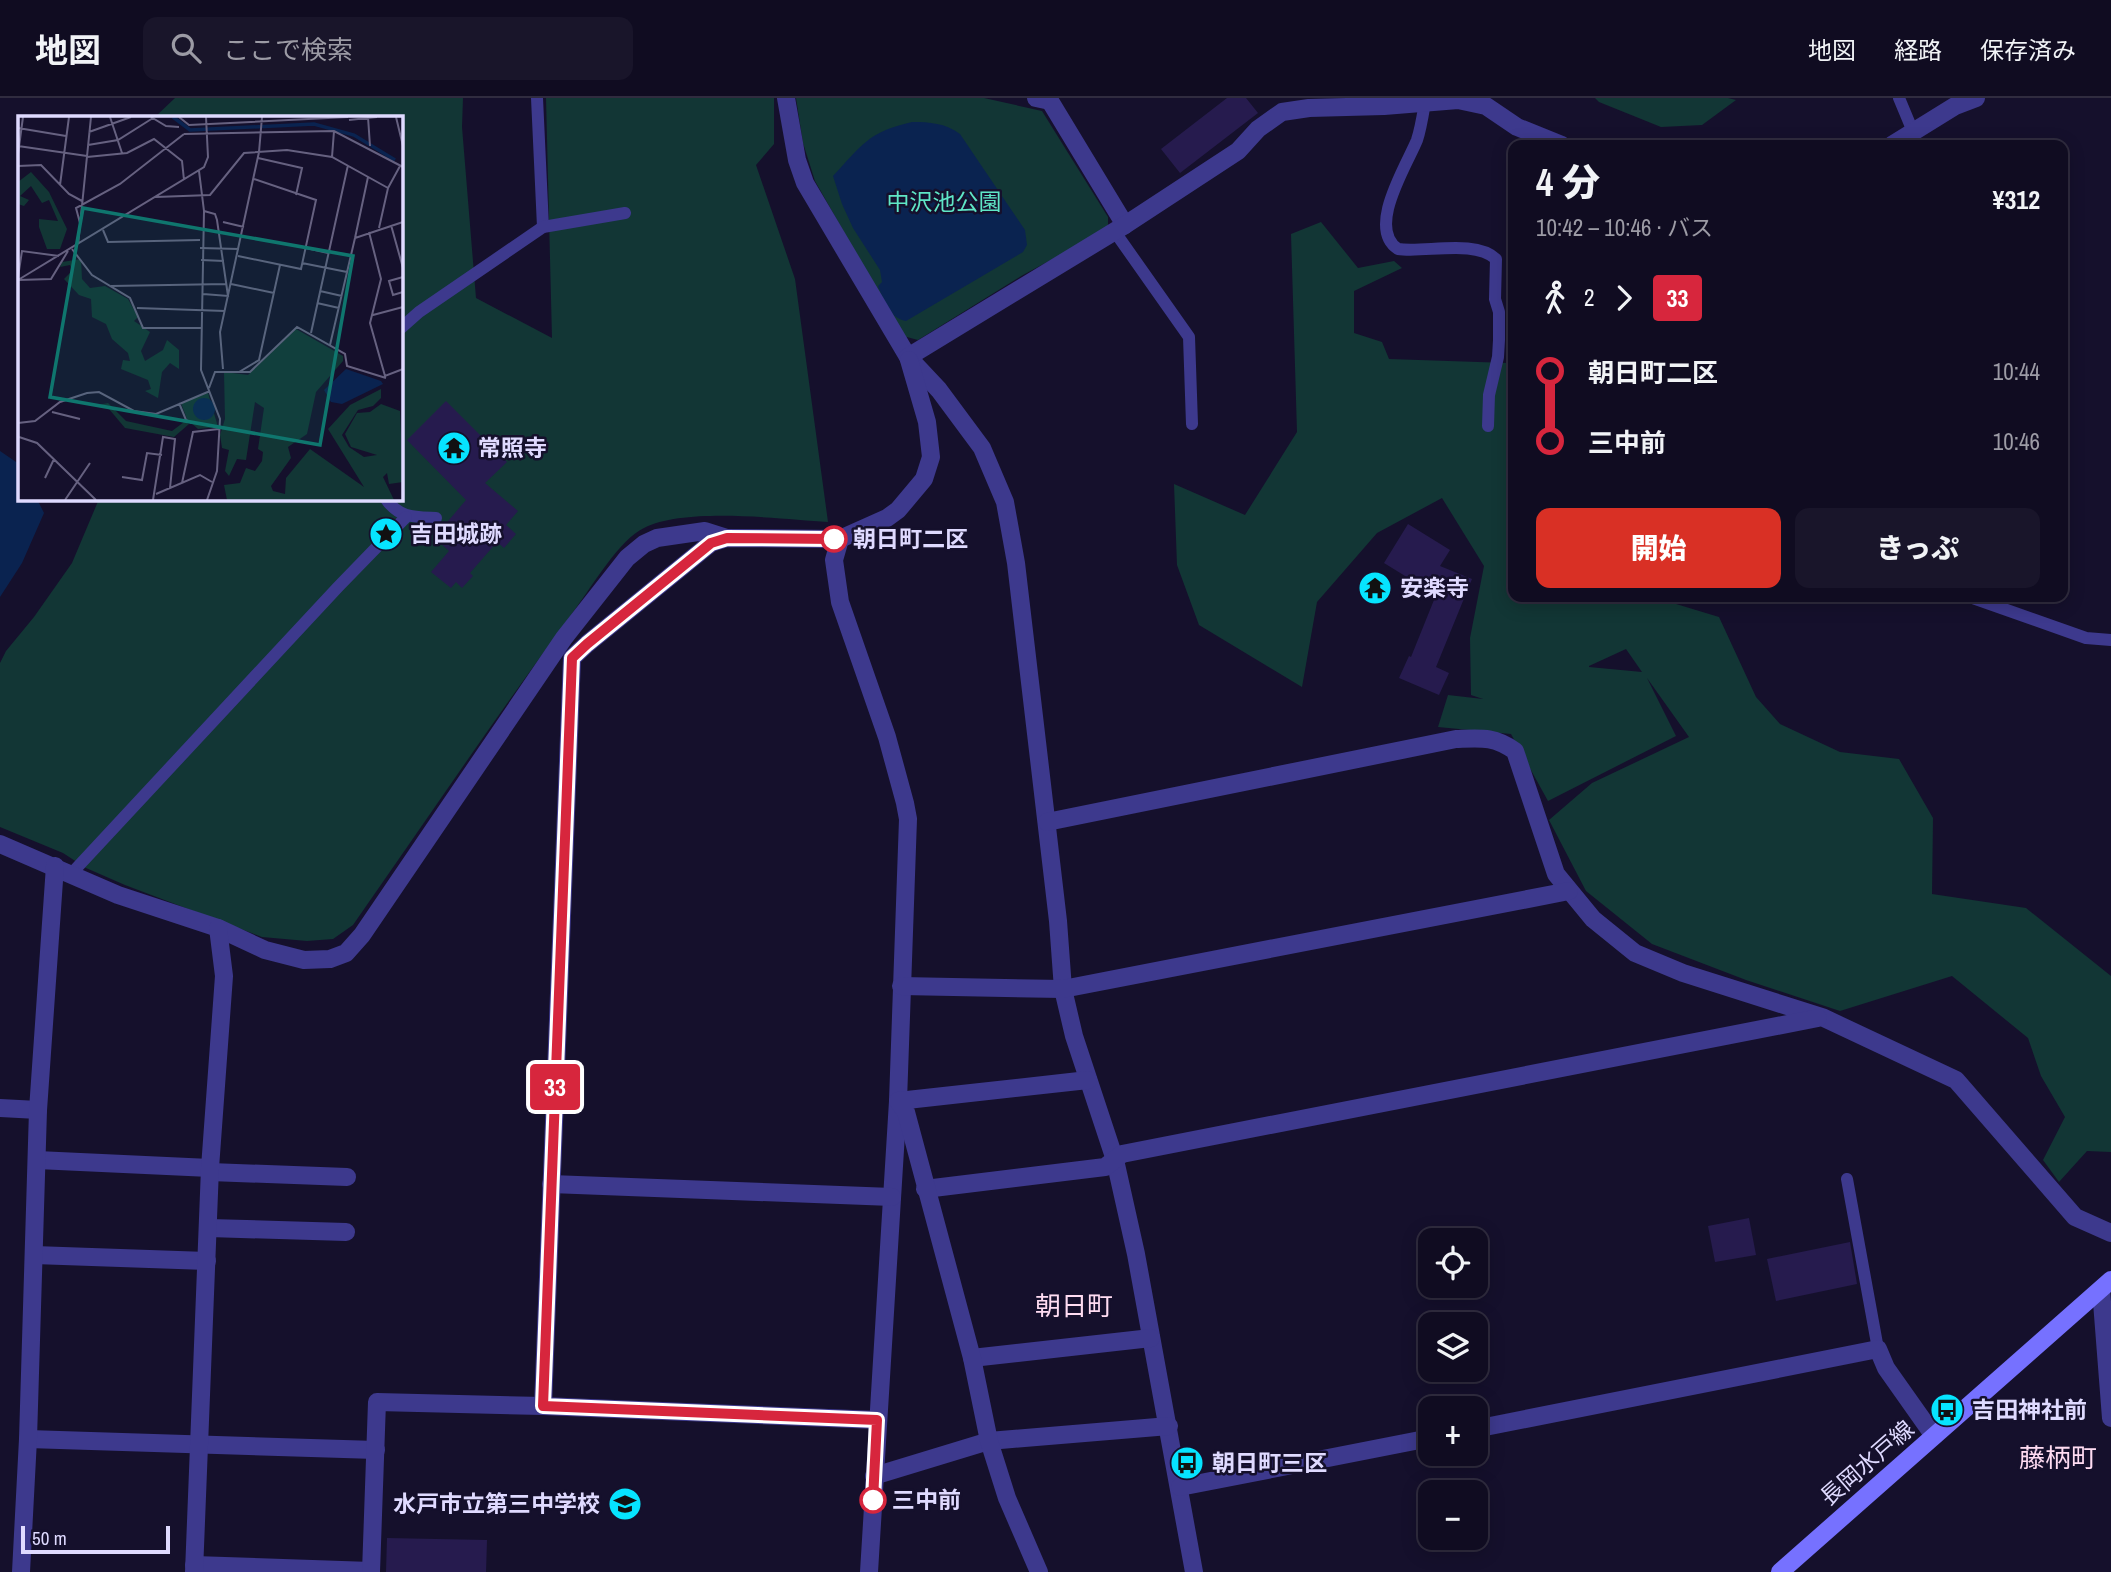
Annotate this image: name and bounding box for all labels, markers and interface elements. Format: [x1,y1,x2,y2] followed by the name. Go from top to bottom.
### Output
[143,17,633,80] search box
[35,28,101,72] text: 地図
[167,29,205,67] icon: search
[223,32,353,67] text: ここで検索
[1808,34,1856,66] text: 地図
[1894,34,1942,66] text: 経路
[1980,34,2076,66] text: 保存済み
[18,116,402,500] inset map
[1536,157,1600,208] text: 4 分
[1993,182,2040,217] text: ¥312
[887,186,1002,217] park label: 中沢池公園
[1536,212,1713,243] text: 10:42 – 10:46 · バス
[1536,279,1574,317] icon: walk
[1605,279,1643,317] icon: forward
[1584,282,1595,313] text: 2
[1667,282,1688,314] text: 33
[1588,355,1718,390] text: 朝日町二区
[1993,356,2040,387] text: 10:44
[1588,425,1666,460] text: 三中前
[1993,426,2040,457] text: 10:46
[435,429,473,467] temple icon: 常照寺
[478,432,547,463] place label: 常照寺
[1536,508,1781,588] button: 開始
[1795,508,2040,588] button: きっぷ
[367,515,405,553] place icon: 吉田城跡
[410,518,502,549] place label: 吉田城跡
[853,523,968,554] place label: 朝日町二区
[821,526,847,552] marker: 朝日町二区
[1356,569,1394,607] temple icon: 安楽寺
[1400,572,1469,603] place label: 安楽寺
[524,1064,586,1110] line badge: 33
[544,1071,566,1103] text: 33
[1418,1228,1488,1550] map controls
[1418,1228,1488,1298] button: locate
[1035,1288,1113,1323] district label: 朝日町
[1418,1312,1488,1382] button: layers
[1928,1391,1966,1429] bus stop icon: 吉田神社前
[1972,1394,2087,1425] place label: 吉田神社前
[1418,1396,1488,1466] button: +
[1813,1413,1920,1512] street label: 長岡水戸線
[2019,1440,2097,1475] district label: 藤柄町
[1168,1444,1206,1482] bus stop icon: 朝日町三区
[1212,1447,1327,1478] place label: 朝日町三区
[1418,1480,1488,1550] button: −
[892,1484,961,1515] place label: 三中前
[606,1485,644,1523] school or university icon: 水戸市立第三中学校
[860,1487,886,1513] marker: 三中前
[393,1488,600,1519] place label: 水戸市立第三中学校
[21,1523,170,1555] scale bar
[32,1525,67,1551] text: 50 m

